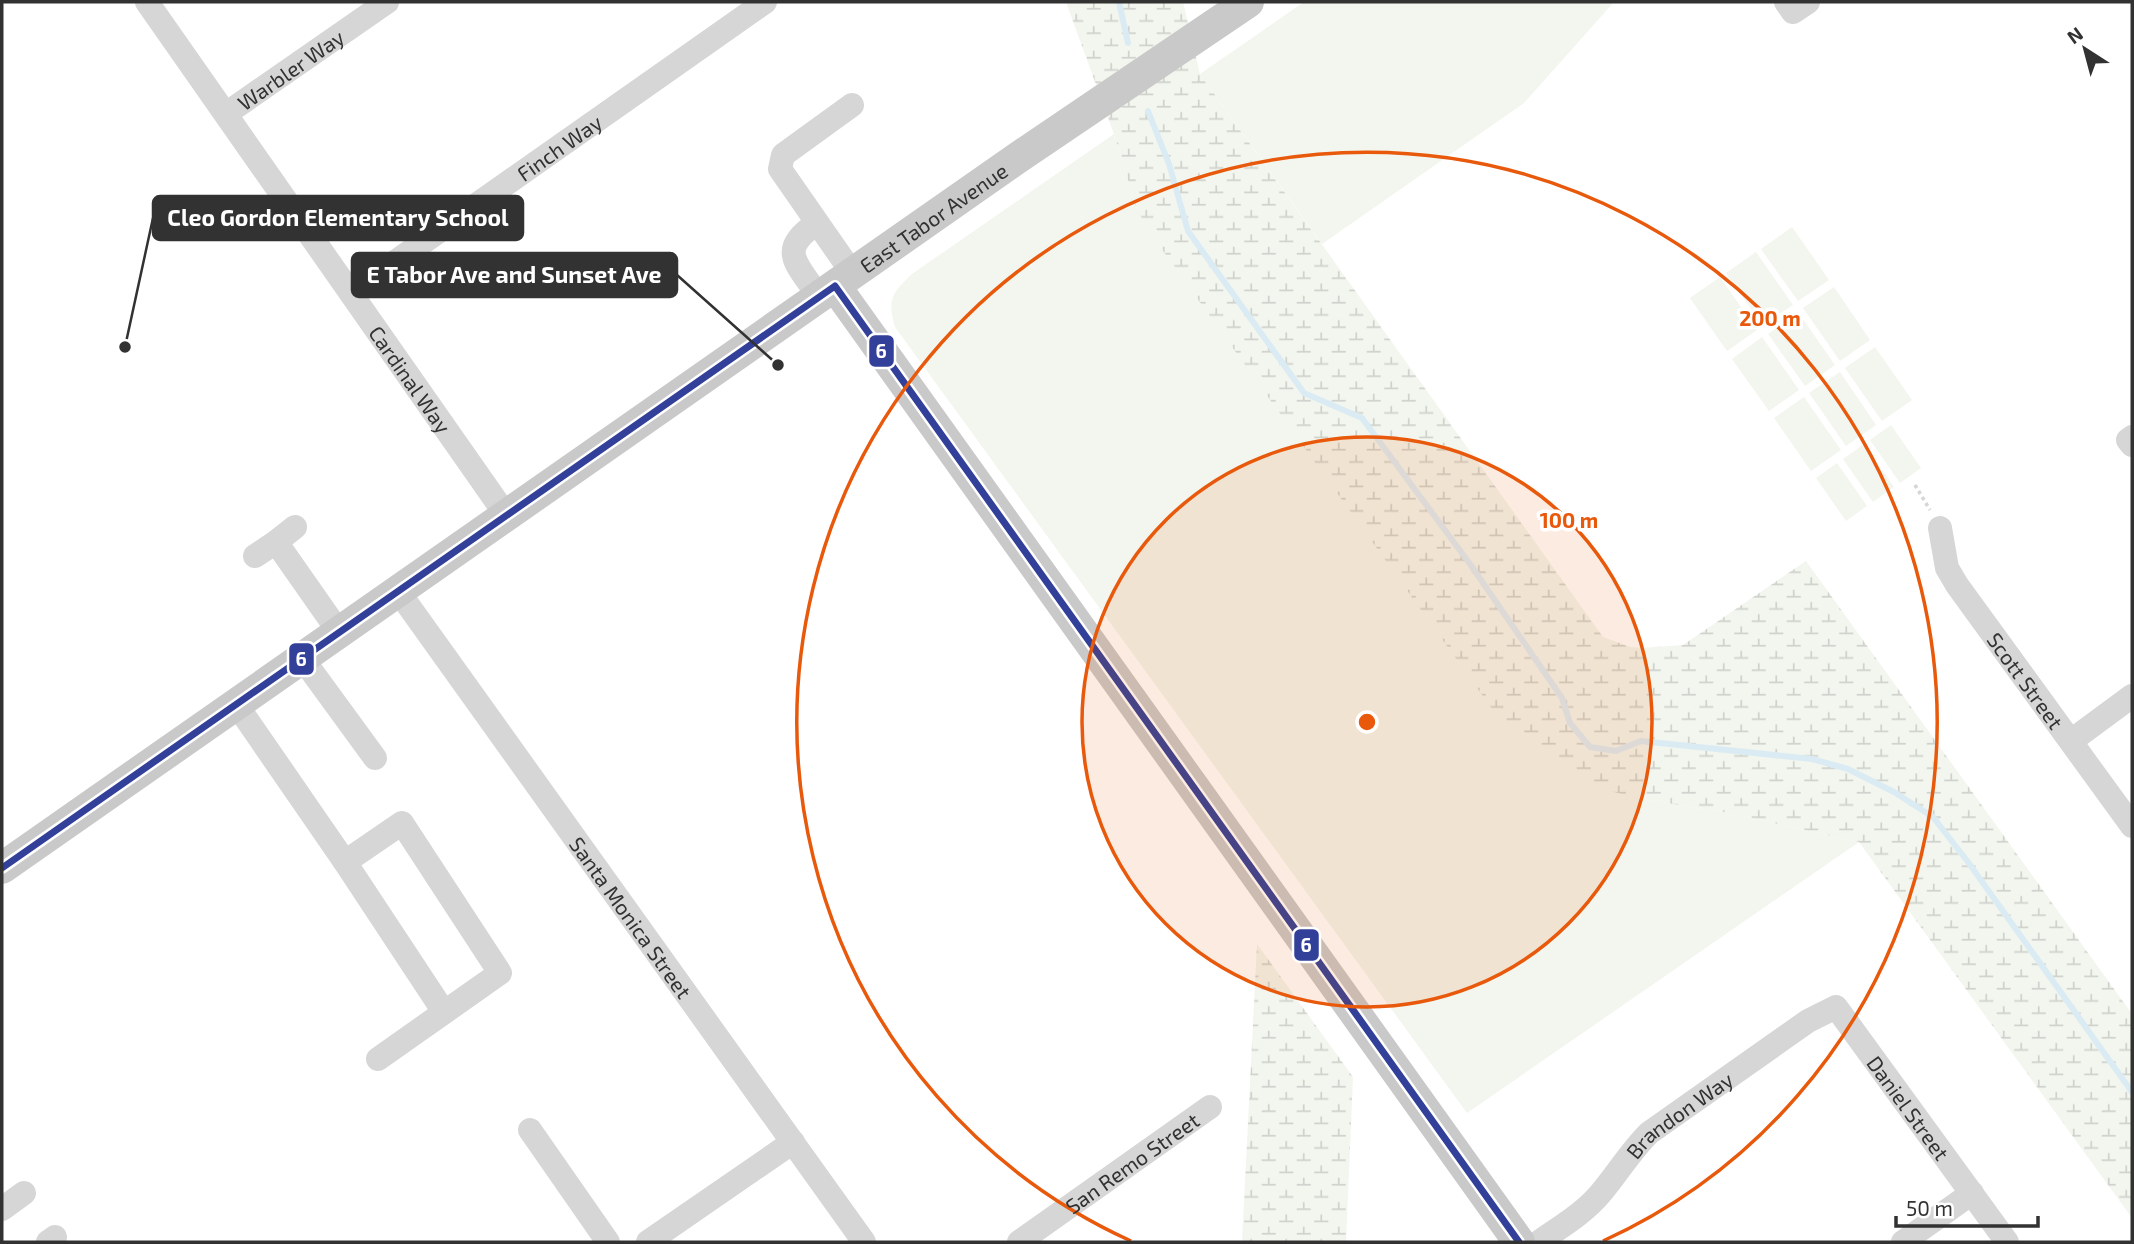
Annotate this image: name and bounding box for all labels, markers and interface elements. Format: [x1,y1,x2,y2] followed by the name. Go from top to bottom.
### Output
[2050,14,2120,84] north arrow
[2062,22,2087,48] text: N
[232,24,348,115] street label: Warbler Way
[512,109,606,185] street label: Finch Way
[854,157,1012,277] street label: East Tabor Avenue
[153,196,523,240] callout: Cleo Gordon Elementary School
[167,203,509,231] text: Cleo Gordon Elementary School
[352,253,677,297] callout: E Tabor Ave and Sunset Ave
[367,260,661,288] text: E Tabor Ave and Sunset Ave
[1739,305,1801,330] text: 200 m
[365,320,457,437] street label: Cardinal Way
[868,334,895,368] line badge: 6
[875,339,887,362] text: 6
[1540,507,1598,532] text: 100 m
[1983,627,2069,733] street label: Scott Street
[288,642,315,676] line badge: 6
[295,647,307,670] text: 6
[1355,710,1379,734] centre of rings
[565,832,698,1003] street label: Santa Monica Street
[1293,928,1320,962] line badge: 6
[1300,933,1312,956] text: 6
[1863,1050,1955,1164] street label: Daniel Street
[1620,1066,1737,1163] street label: Brandon Way
[1060,1107,1203,1218] street label: San Remo Street
[1896,1184,2038,1228] scale bar
[1906,1195,1953,1220] text: 50 m

